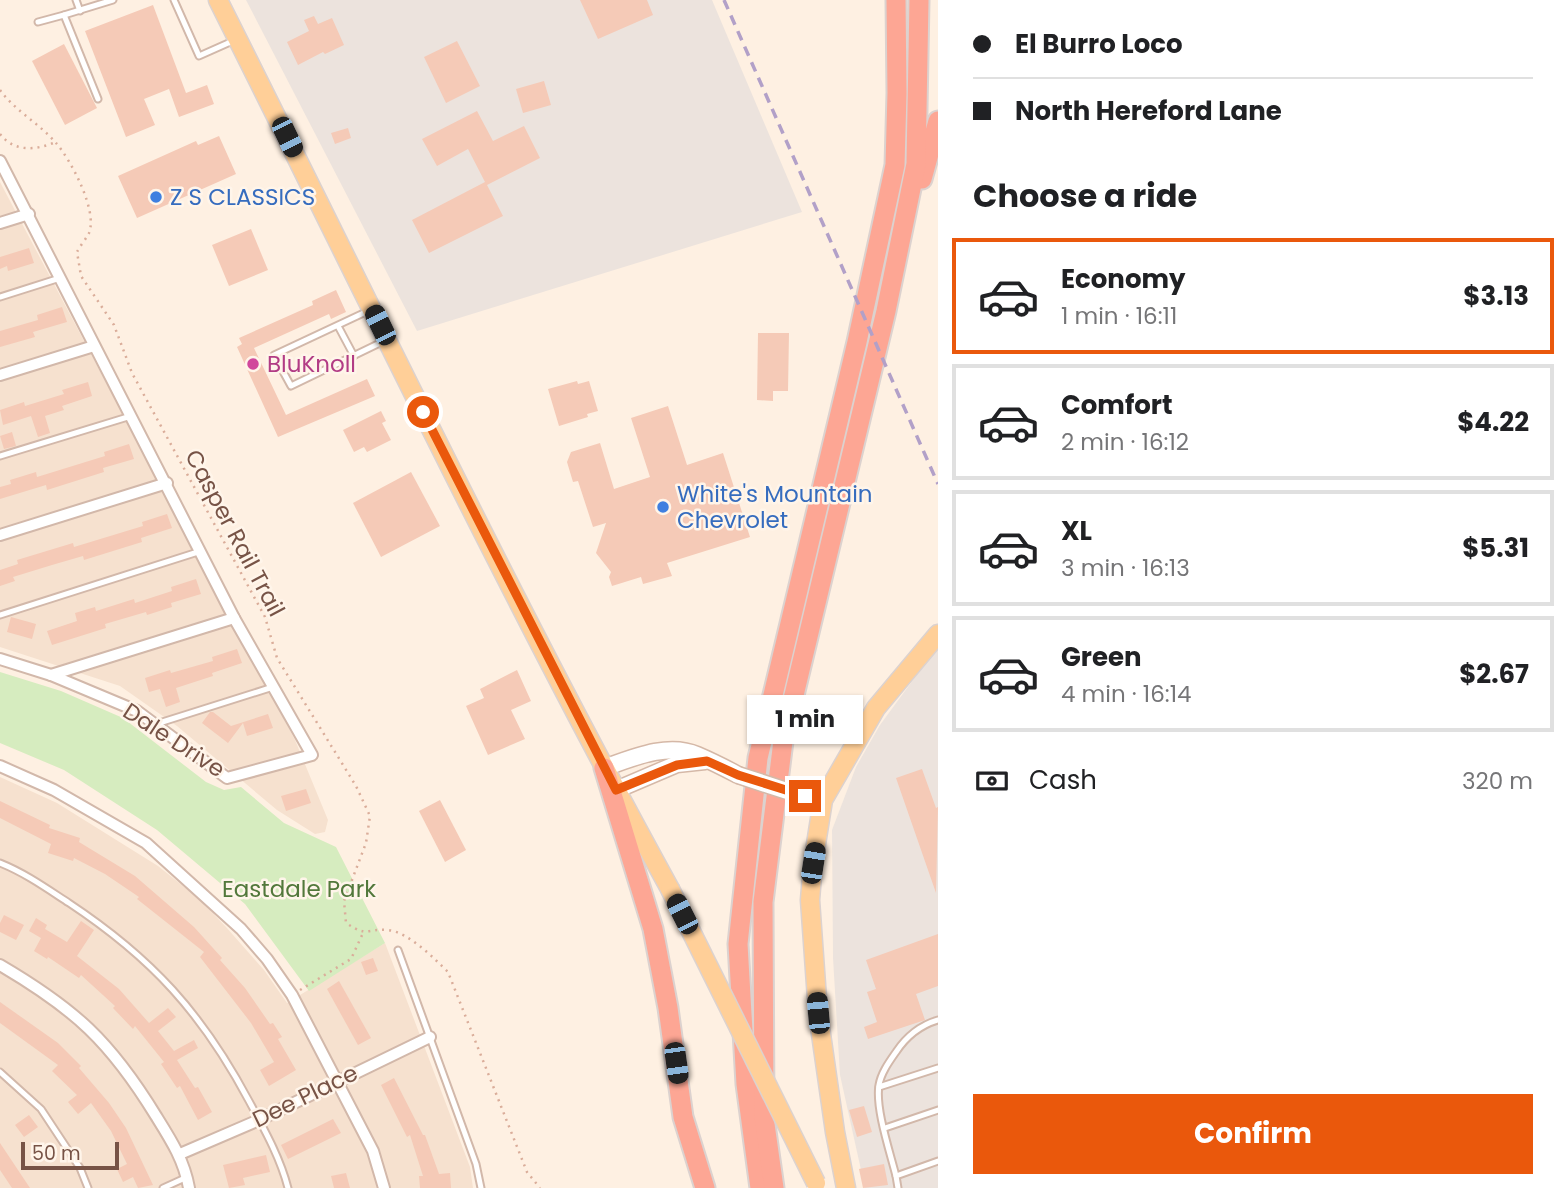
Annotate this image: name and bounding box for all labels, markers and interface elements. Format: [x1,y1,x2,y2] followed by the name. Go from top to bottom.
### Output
[1015,26,1183,62] text: El Burro Loco
[1015,93,1282,129] text: North Hereford Lane
[269,114,306,160] car
[973,173,1197,218] text: Choose a ride
[170,181,315,213] place label: Z S CLASSICS
[148,189,164,205] marker: Z S CLASSICS
[1061,261,1185,297] text: Economy
[977,265,1040,328] icon: car
[1463,278,1529,314] text: $3.13
[1061,300,1177,332] text: 1 min · 16:11
[362,302,399,348] car
[267,348,356,380] place label: BluKnoll
[245,356,261,372] marker: BluKnoll
[1061,387,1173,423] text: Comfort
[977,391,1040,454] icon: car
[407,396,439,428] route start
[1457,404,1529,440] text: $4.22
[1061,426,1189,458] text: 2 min · 16:12
[178,444,292,622] street label: Casper Rail Trail
[677,478,873,536] place label: White's Mountain Chevrolet
[655,499,671,515] marker: White's Mountain Chevrolet
[1061,513,1092,549] text: XL
[977,517,1040,580] icon: car
[1462,530,1529,566] text: $5.31
[1061,552,1190,584] text: 3 min · 16:13
[1061,639,1142,675] text: Green
[977,643,1040,706] icon: car
[1459,656,1529,692] text: $2.67
[1061,678,1192,710] text: 4 min · 16:14
[747,694,863,744] callout: 1 min
[117,695,231,785] street label: Dale Drive
[775,703,835,735] text: 1 min
[973,762,1011,800] icon: cash
[1029,762,1097,798] text: Cash
[1462,765,1533,797] text: 320 m
[789,780,821,812] route end
[800,841,827,885] car
[222,873,376,905] park label: Eastdale Park
[664,891,701,937] car
[806,991,831,1035] car
[663,1041,690,1085] car
[247,1057,363,1135] street label: Dee Place
[973,1094,1533,1174] button: Confirm
[21,1139,119,1171] scale bar
[32,1140,81,1167] text: 50 m

